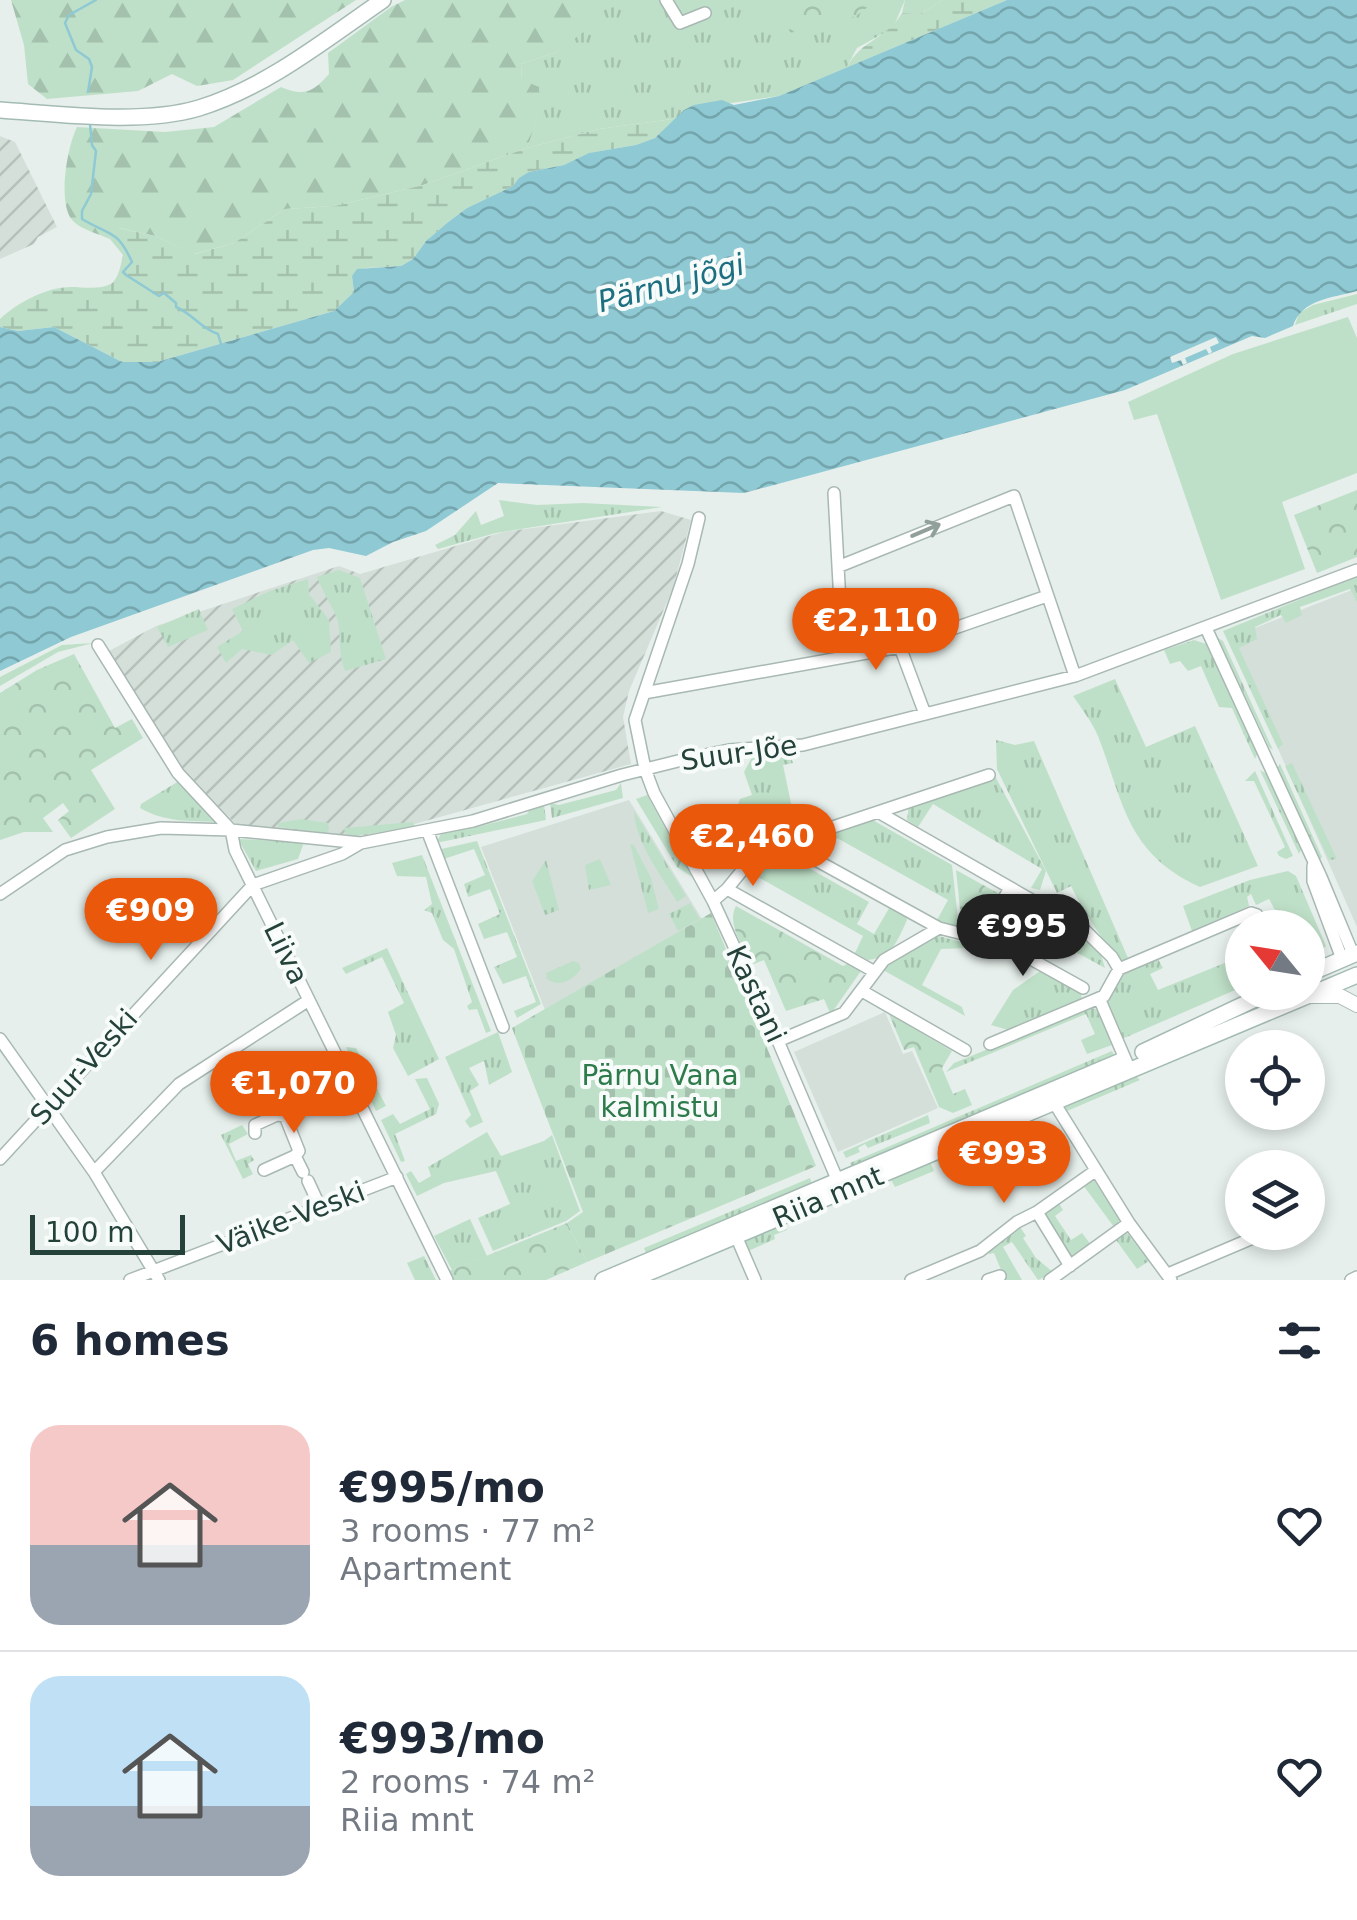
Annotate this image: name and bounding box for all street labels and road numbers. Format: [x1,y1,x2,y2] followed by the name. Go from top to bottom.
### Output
[679,729,799,777] street label: Suur-Jõe
[257,917,315,989] street label: Liiva
[719,940,793,1048] street label: Kastani
[23,1002,145,1132] street label: Suur-Veski
[768,1159,888,1235] street label: Riia mnt
[212,1175,370,1261] street label: Väike-Veski

